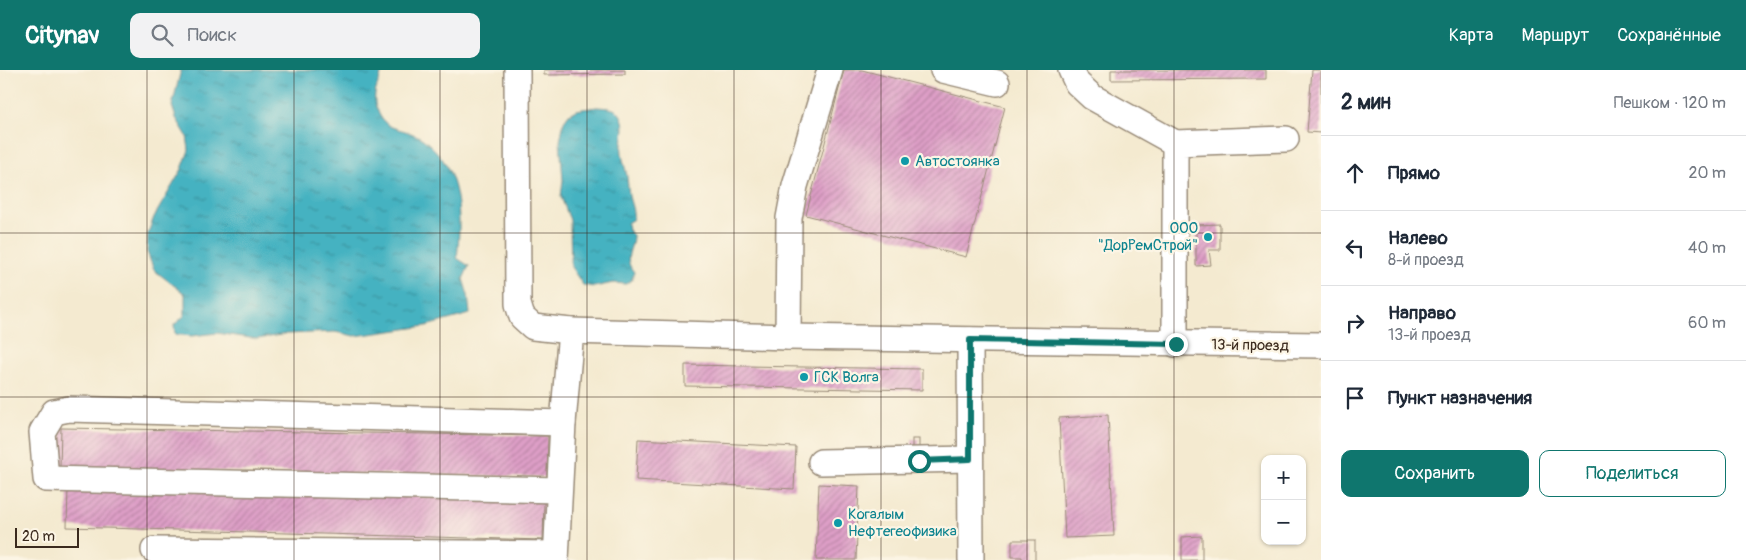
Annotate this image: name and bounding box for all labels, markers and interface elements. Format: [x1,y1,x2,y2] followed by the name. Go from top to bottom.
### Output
[130,13,480,58] search box
[25,21,100,50] text: Citynav
[148,21,176,49] icon: search
[188,23,237,47] text: Поиск
[1449,24,1493,47] text: Карта
[1521,24,1589,47] text: Маршрут
[1617,24,1721,47] text: Сохранённые
[1341,89,1391,116] text: 2 мин
[1614,93,1726,113] text: Пешком · 120 m
[915,152,1000,171] place label: Автостоянка
[899,155,911,167] marker: Автостоянка
[1341,159,1369,187] icon: ahead
[1388,161,1440,185] text: Прямо
[1688,163,1726,183] text: 20 m
[1098,219,1198,255] place label: ООО "ДорРемСтрой"
[1388,226,1448,250] text: Налево
[1202,231,1214,243] marker: ООО "ДорРемСтрой"
[1341,234,1369,262] icon: left
[1688,238,1726,258] text: 40 m
[1388,250,1464,270] text: 8-й проезд
[1388,301,1456,325] text: Направо
[1341,309,1369,337] icon: right
[1688,313,1726,333] text: 60 m
[1388,325,1471,345] text: 13-й проезд
[1165,333,1188,356] route end
[1211,335,1289,356] street label: 13-й проезд
[814,368,879,387] place label: ГСК Волга
[798,371,810,383] marker: ГСК Волга
[1341,384,1369,412] icon: arrive
[1388,386,1532,410] text: Пункт назначения
[908,450,931,473] route start
[1341,450,1529,497] button: Сохранить
[1539,450,1726,497] button: Поделиться
[1261,455,1306,545] map controls
[1261,455,1306,500] button: +
[1261,500,1306,545] button: −
[848,505,957,541] place label: Когалым Нефтегеофизика
[832,517,844,529] marker: Когалым Нефтегеофизика
[15,525,79,548] scale bar
[22,528,55,545] text: 20 m

